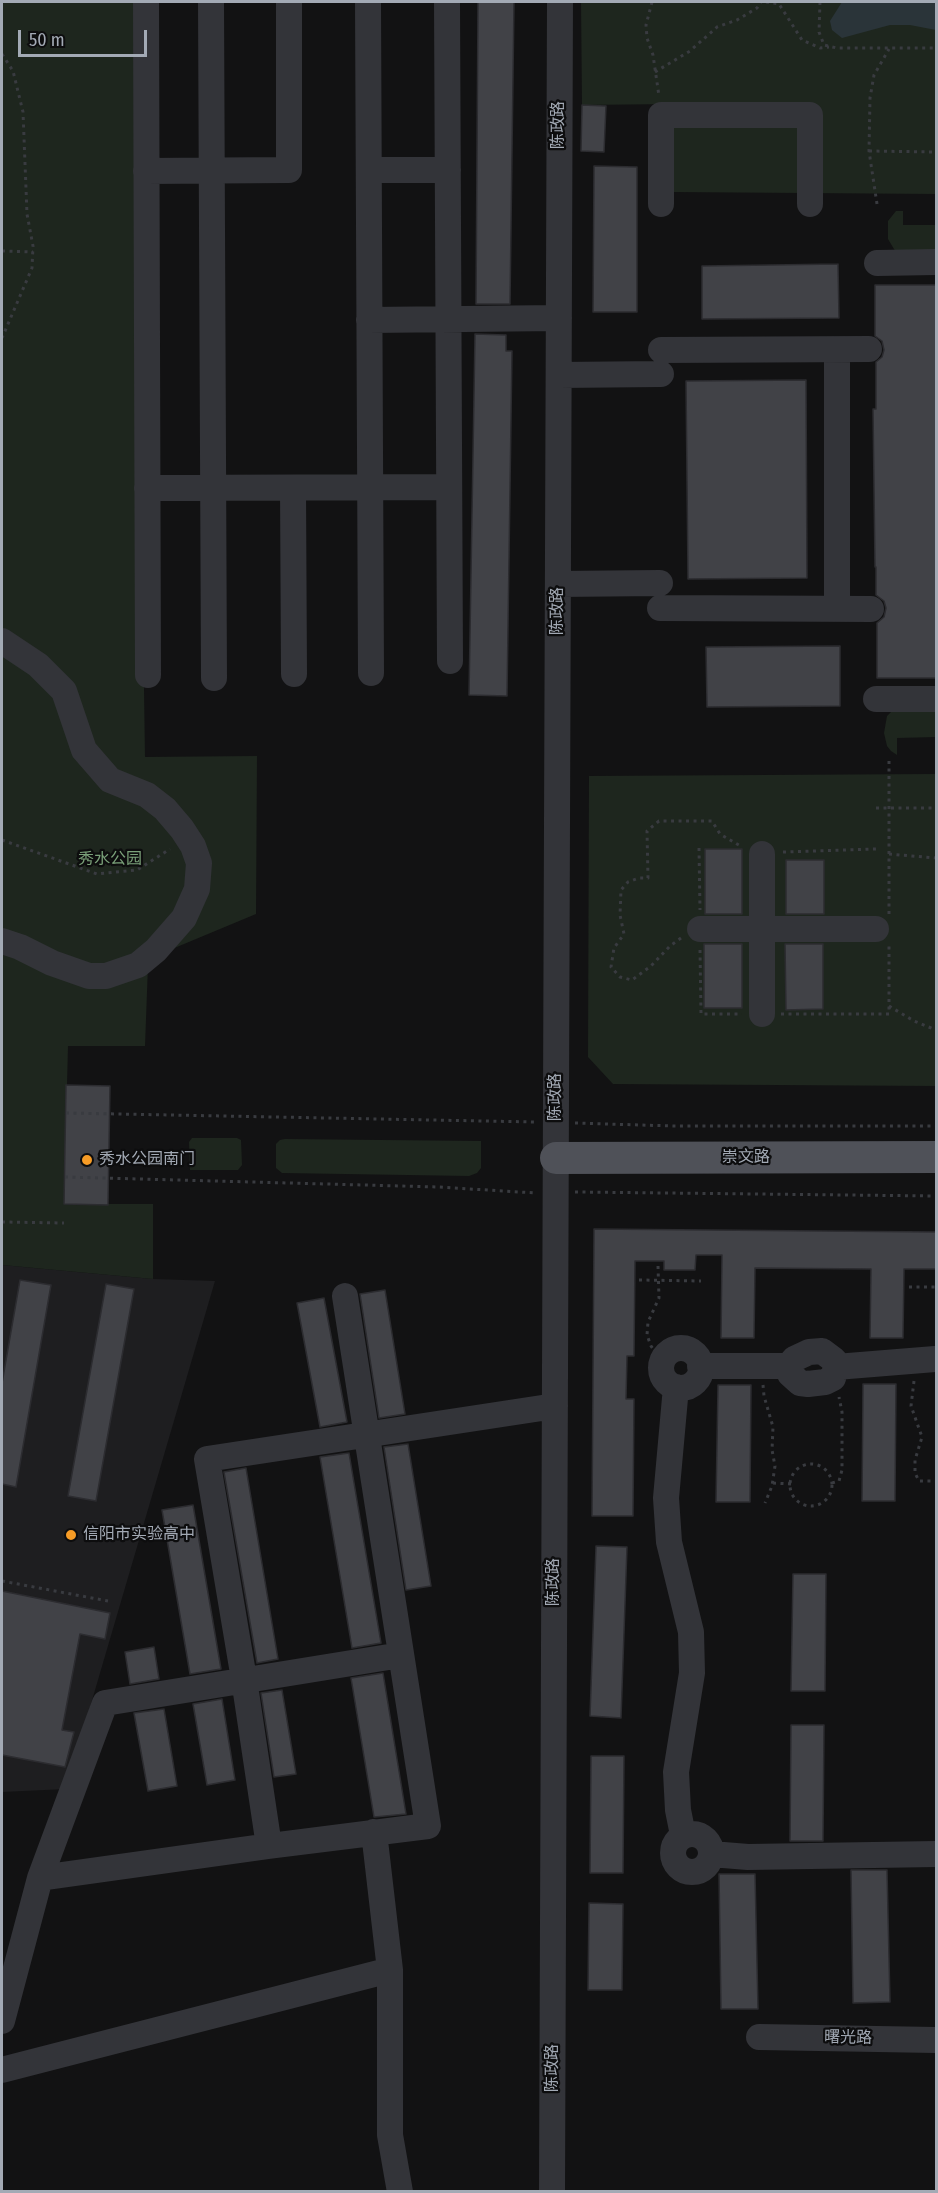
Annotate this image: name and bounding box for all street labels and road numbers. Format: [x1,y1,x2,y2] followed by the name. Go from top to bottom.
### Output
[549,101,569,149] street label: 陈政路
[548,587,568,635] street label: 陈政路
[546,1073,566,1121] street label: 陈政路
[722,1148,770,1168] street label: 崇文路
[544,1558,564,1606] street label: 陈政路
[824,2028,872,2048] street label: 曙光路
[543,2044,563,2092] street label: 陈政路

